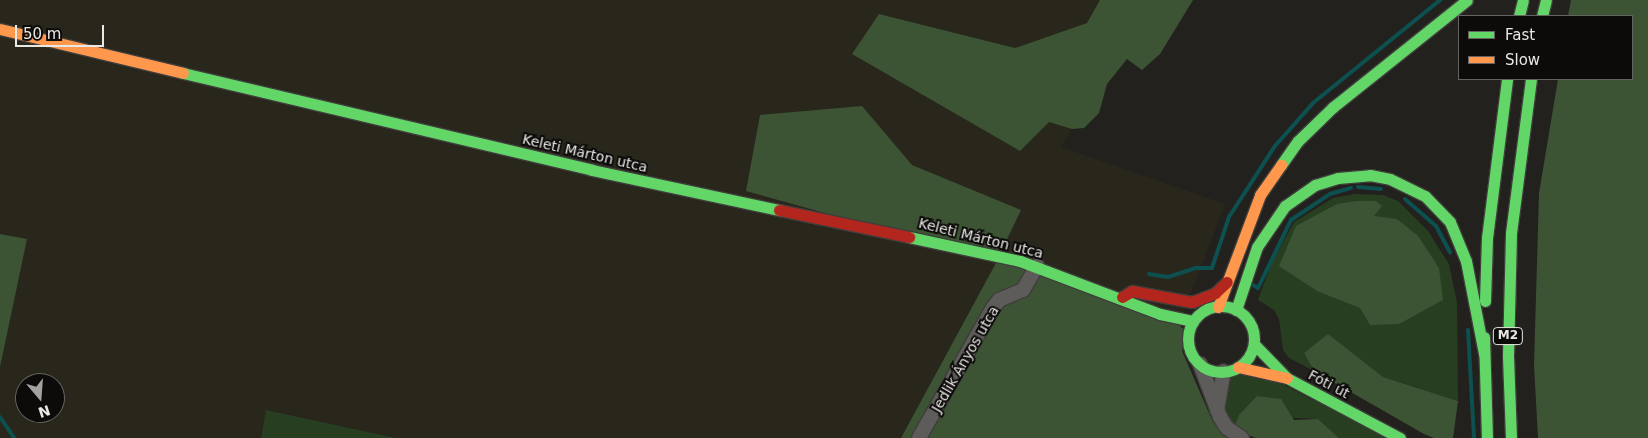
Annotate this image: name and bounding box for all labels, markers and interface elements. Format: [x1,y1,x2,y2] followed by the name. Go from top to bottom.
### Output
[18,15,106,47] scale bar
[1458,15,1633,80] legend
[23,25,61,43] text: 50 m
[1505,26,1535,44] text: Fast
[1505,51,1540,69] text: Slow
[521,130,649,176] street label: Keleti Márton utca
[917,214,1045,262] street label: Keleti Márton utca
[928,303,1002,415] street label: Jedlik Ányos utca
[1492,326,1524,346] road number: M2
[1305,366,1353,402] street label: Fóti út
[15,373,65,423] north arrow
[36,402,52,421] text: N

